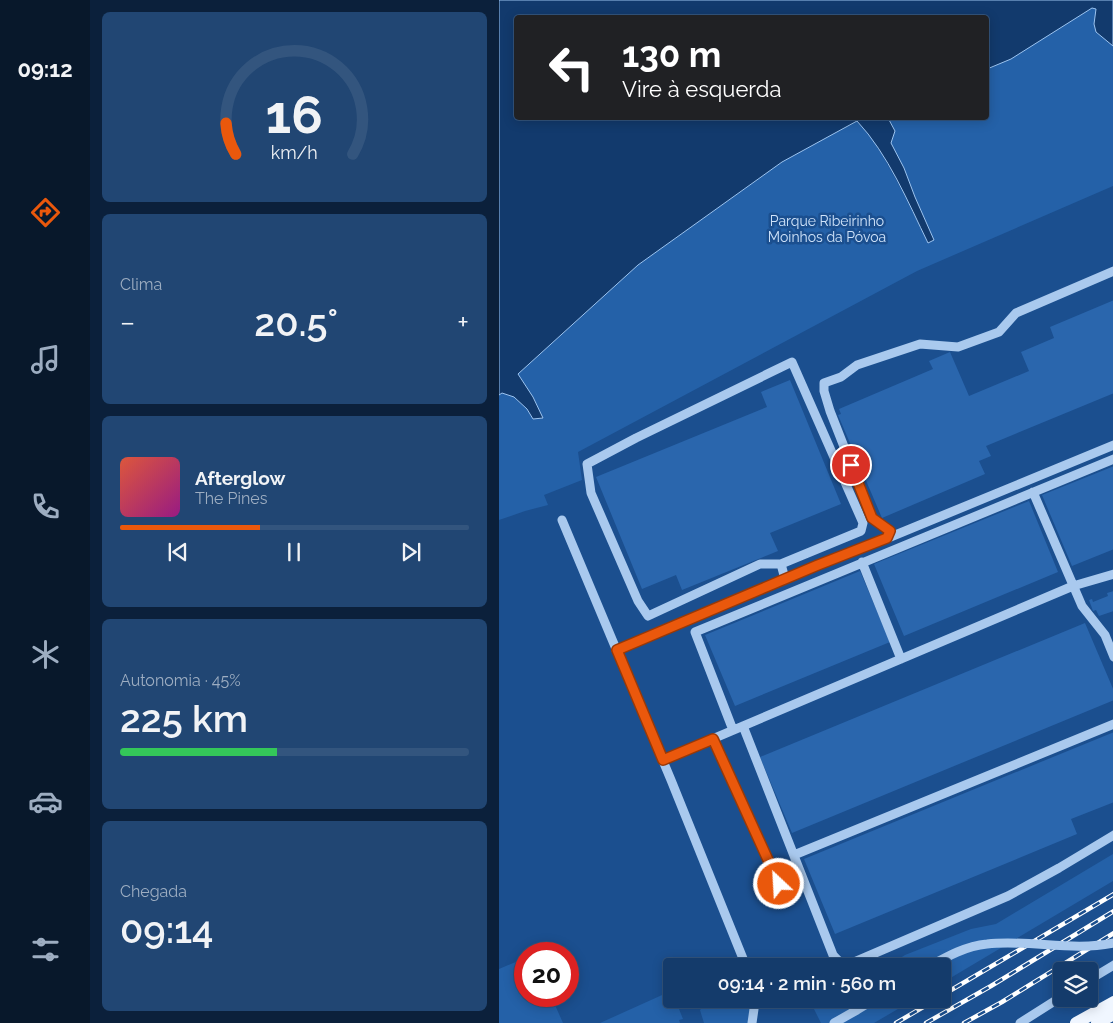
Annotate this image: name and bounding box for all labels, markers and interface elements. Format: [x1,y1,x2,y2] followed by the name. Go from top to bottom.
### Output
[622,34,721,75] text: 130 m
[539,35,604,100] icon: left
[17,56,73,82] text: 09:12
[622,76,781,102] text: Vire à esquerda
[266,84,323,145] text: 16
[271,142,318,163] text: km/h
[28,195,63,230] icon: directions
[768,213,886,245] park label: Parque Ribeirinho Moinhos da Póvoa
[120,275,162,294] text: Clima
[254,300,338,345] text: 20.5°
[120,306,135,339] text: −
[457,306,469,339] text: +
[28,342,63,377] icon: music
[830,444,872,486] pin
[837,451,865,479] icon: arrive
[195,467,285,489] text: Afterglow
[28,489,63,524] icon: phone
[195,489,267,508] text: The Pines
[164,538,192,566] icon: previous
[280,538,308,566] icon: pause
[397,538,425,566] icon: next
[28,637,63,672] icon: climate
[120,671,241,690] text: Autonomia · 45%
[120,696,248,741] text: 225 km
[28,784,63,819] icon: car
[752,857,804,909] position arrow
[120,882,187,901] text: Chegada
[120,907,214,952] text: 09:14
[28,932,63,967] icon: filters
[514,942,579,1007] speed limit sign: 20
[1053,962,1098,1007] map controls
[1053,962,1098,1007] button: layers
[718,972,896,994] text: 09:14 · 2 min · 560 m

